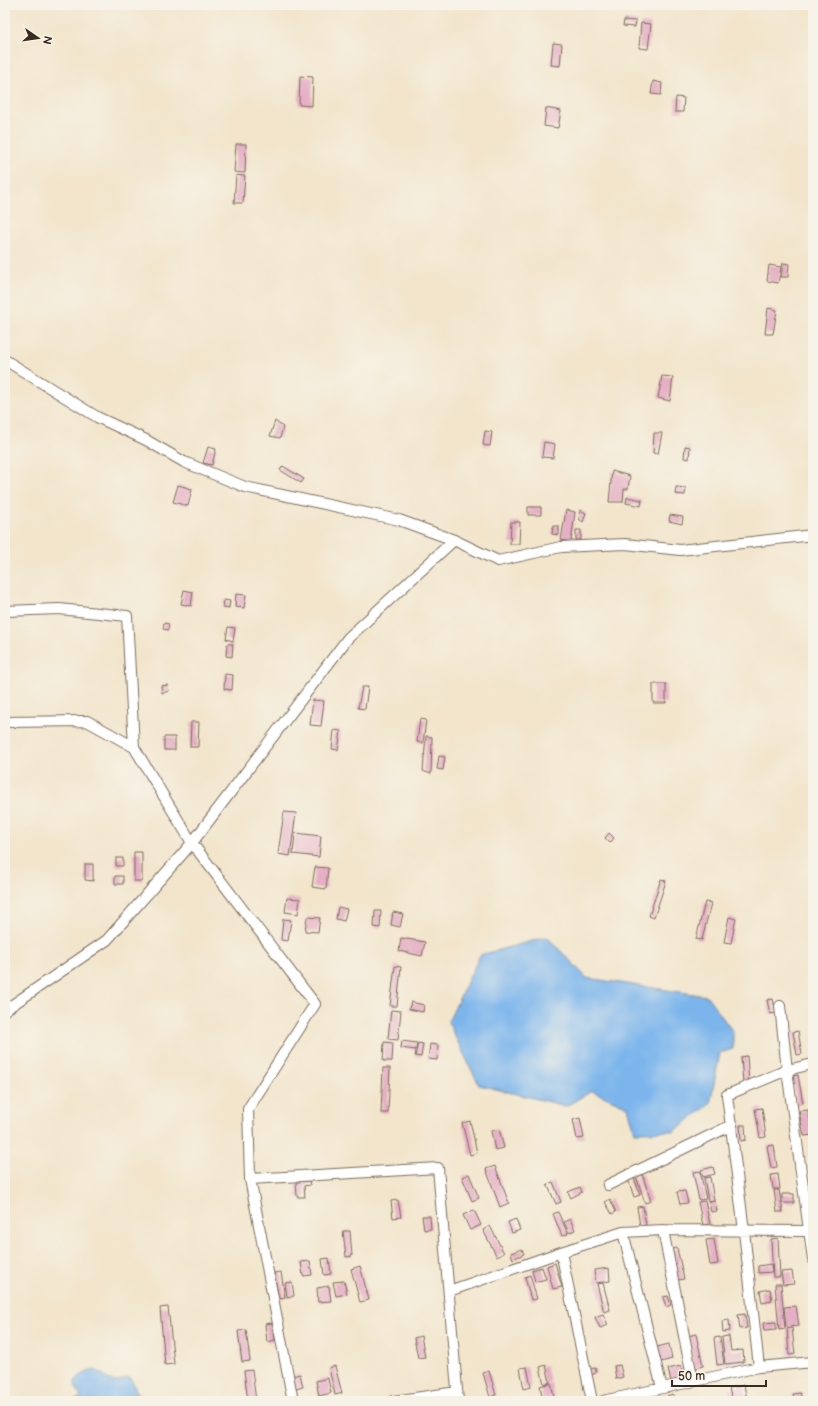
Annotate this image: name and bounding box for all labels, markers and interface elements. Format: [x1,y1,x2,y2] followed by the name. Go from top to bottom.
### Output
[18,18,58,58] north arrow
[40,35,55,46] text: N
[672,1362,766,1388] scale bar
[678,1369,705,1384] text: 50 m

